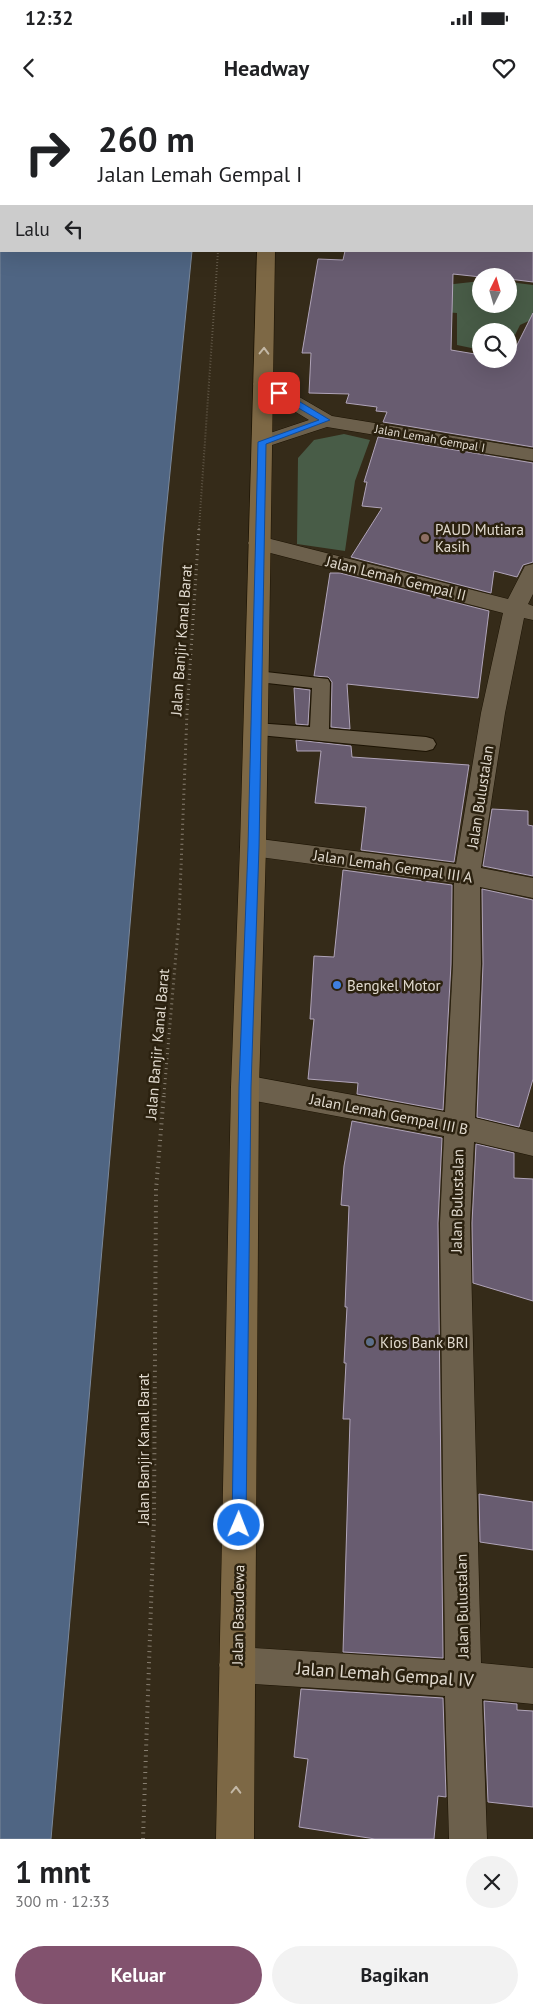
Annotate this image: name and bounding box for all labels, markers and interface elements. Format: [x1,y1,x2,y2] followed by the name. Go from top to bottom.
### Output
[25,6,73,30] text: 12:32
[15,54,43,82] icon: back
[224,54,309,82] text: Headway
[490,54,518,82] icon: heart
[98,116,195,162] text: 260 m
[15,120,80,185] icon: right
[98,160,303,188] text: Jalan Lemah Gempal I
[60,215,88,243] icon: left
[15,217,50,241] text: Lalu
[472,268,518,312] north arrow
[472,268,517,368] map controls
[472,323,517,368] button: search
[259,346,269,354] one-way arrow
[258,372,300,414] pin
[265,379,293,407] icon: arrive
[373,421,486,455] street label: Jalan Lemah Gempal I
[435,520,524,556] place label: PAUD Mutiara Kasih
[419,532,431,544] marker: PAUD Mutiara Kasih
[323,551,468,605] street label: Jalan Lemah Gempal II
[166,564,196,717] street label: Jalan Banjir Kanal Barat
[462,744,498,851] street label: Jalan Bulustalan
[311,845,474,887] street label: Jalan Lemah Gempal III A
[141,968,173,1121] street label: Jalan Banjir Kanal Barat
[347,976,441,995] place label: Bengkel Motor
[331,979,343,991] marker: Bengkel Motor
[307,1089,470,1139] street label: Jalan Lemah Gempal III B
[447,1149,467,1254] street label: Jalan Bulustalan
[380,1333,469,1352] place label: Kios Bank BRI
[364,1336,376,1348] marker: Kios Bank BRI
[134,1373,153,1526] street label: Jalan Banjir Kanal Barat
[212,1498,264,1550] position arrow
[452,1554,472,1659] street label: Jalan Bulustalan
[228,1565,248,1666] street label: Jalan Basudewa
[295,1656,475,1692] street label: Jalan Lemah Gempal IV
[231,1786,241,1794] one-way arrow
[15,1852,91,1891] text: 1 mnt
[466,1856,518,1908] button: close
[15,1891,110,1911] text: 300 m · 12:33
[15,1946,262,2004] button: Keluar
[272,1946,518,2004] button: Bagikan

